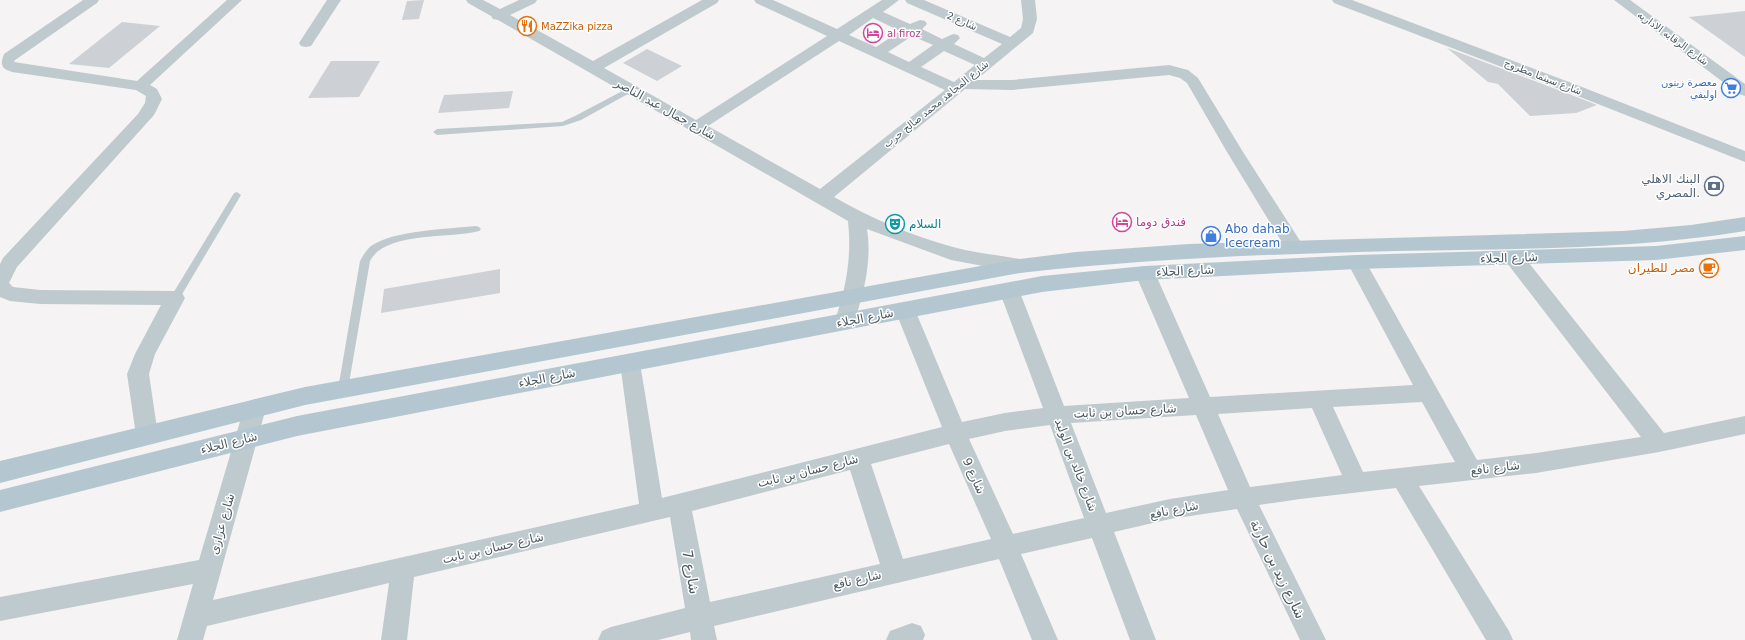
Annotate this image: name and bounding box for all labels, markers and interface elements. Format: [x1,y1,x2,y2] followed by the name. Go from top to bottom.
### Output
[1635,9,1710,68] street label: شارع الرقابه الاداريه
[945,10,979,33] street label: شارع 2
[516,15,538,37] restaurant icon: MaZZika pizza
[541,21,613,32] place label: MaZZika pizza
[862,22,884,44] hotel icon: al firoz
[887,28,921,39] place label: al firoz
[1502,57,1583,98] street label: شارع سينما مطروح
[881,58,991,150] street label: شارع المجاهد محمد صالح حرب
[611,75,718,143] street label: شارع جمال عبد الناصر
[1661,77,1717,101] place label: معصرة زيتون اوليفي
[1720,77,1742,99] supermarket icon: معصرة زيتون اوليفي
[1641,172,1700,201] place label: البنك الاهلي المصري.
[1703,175,1725,197] bank icon: البنك الاهلي المصري.
[1111,211,1133,233] hotel icon: فندق دوما
[884,213,906,235] theatre icon: السلام
[1136,215,1186,230] place label: فندق دوما
[909,217,941,231] place label: السلام
[1225,222,1290,250] place label: Abo dahab Icecream
[1200,225,1222,247] shop icon: Abo dahab Icecream
[1480,250,1538,267] street label: شارع الجلاء
[1698,257,1720,279] cafe icon: مصر للطيران
[1628,261,1695,276] place label: مصر للطيران
[1156,262,1214,281] street label: شارع الجلاء
[835,306,895,331] street label: شارع الجلاء
[517,366,577,391] street label: شارع الجلاء
[1073,401,1177,422] street label: شارع حسان بن ثابت
[1051,417,1100,514] street label: شارع خالد بن الوليد
[199,429,259,458] street label: شارع الجلاء
[756,452,860,491] street label: شارع حسان بن ثابت
[959,456,988,497] street label: شارع 9
[1470,458,1521,479] street label: شارع نافع
[207,492,238,556] street label: شارع عزازى
[1148,498,1200,523] street label: شارع نافع
[1246,517,1309,622] street label: شارع زيد بن حارثة
[441,530,545,567] street label: شارع حسان بن ثابت
[678,549,703,595] street label: شارع 7
[831,568,883,593] street label: شارع نافع

